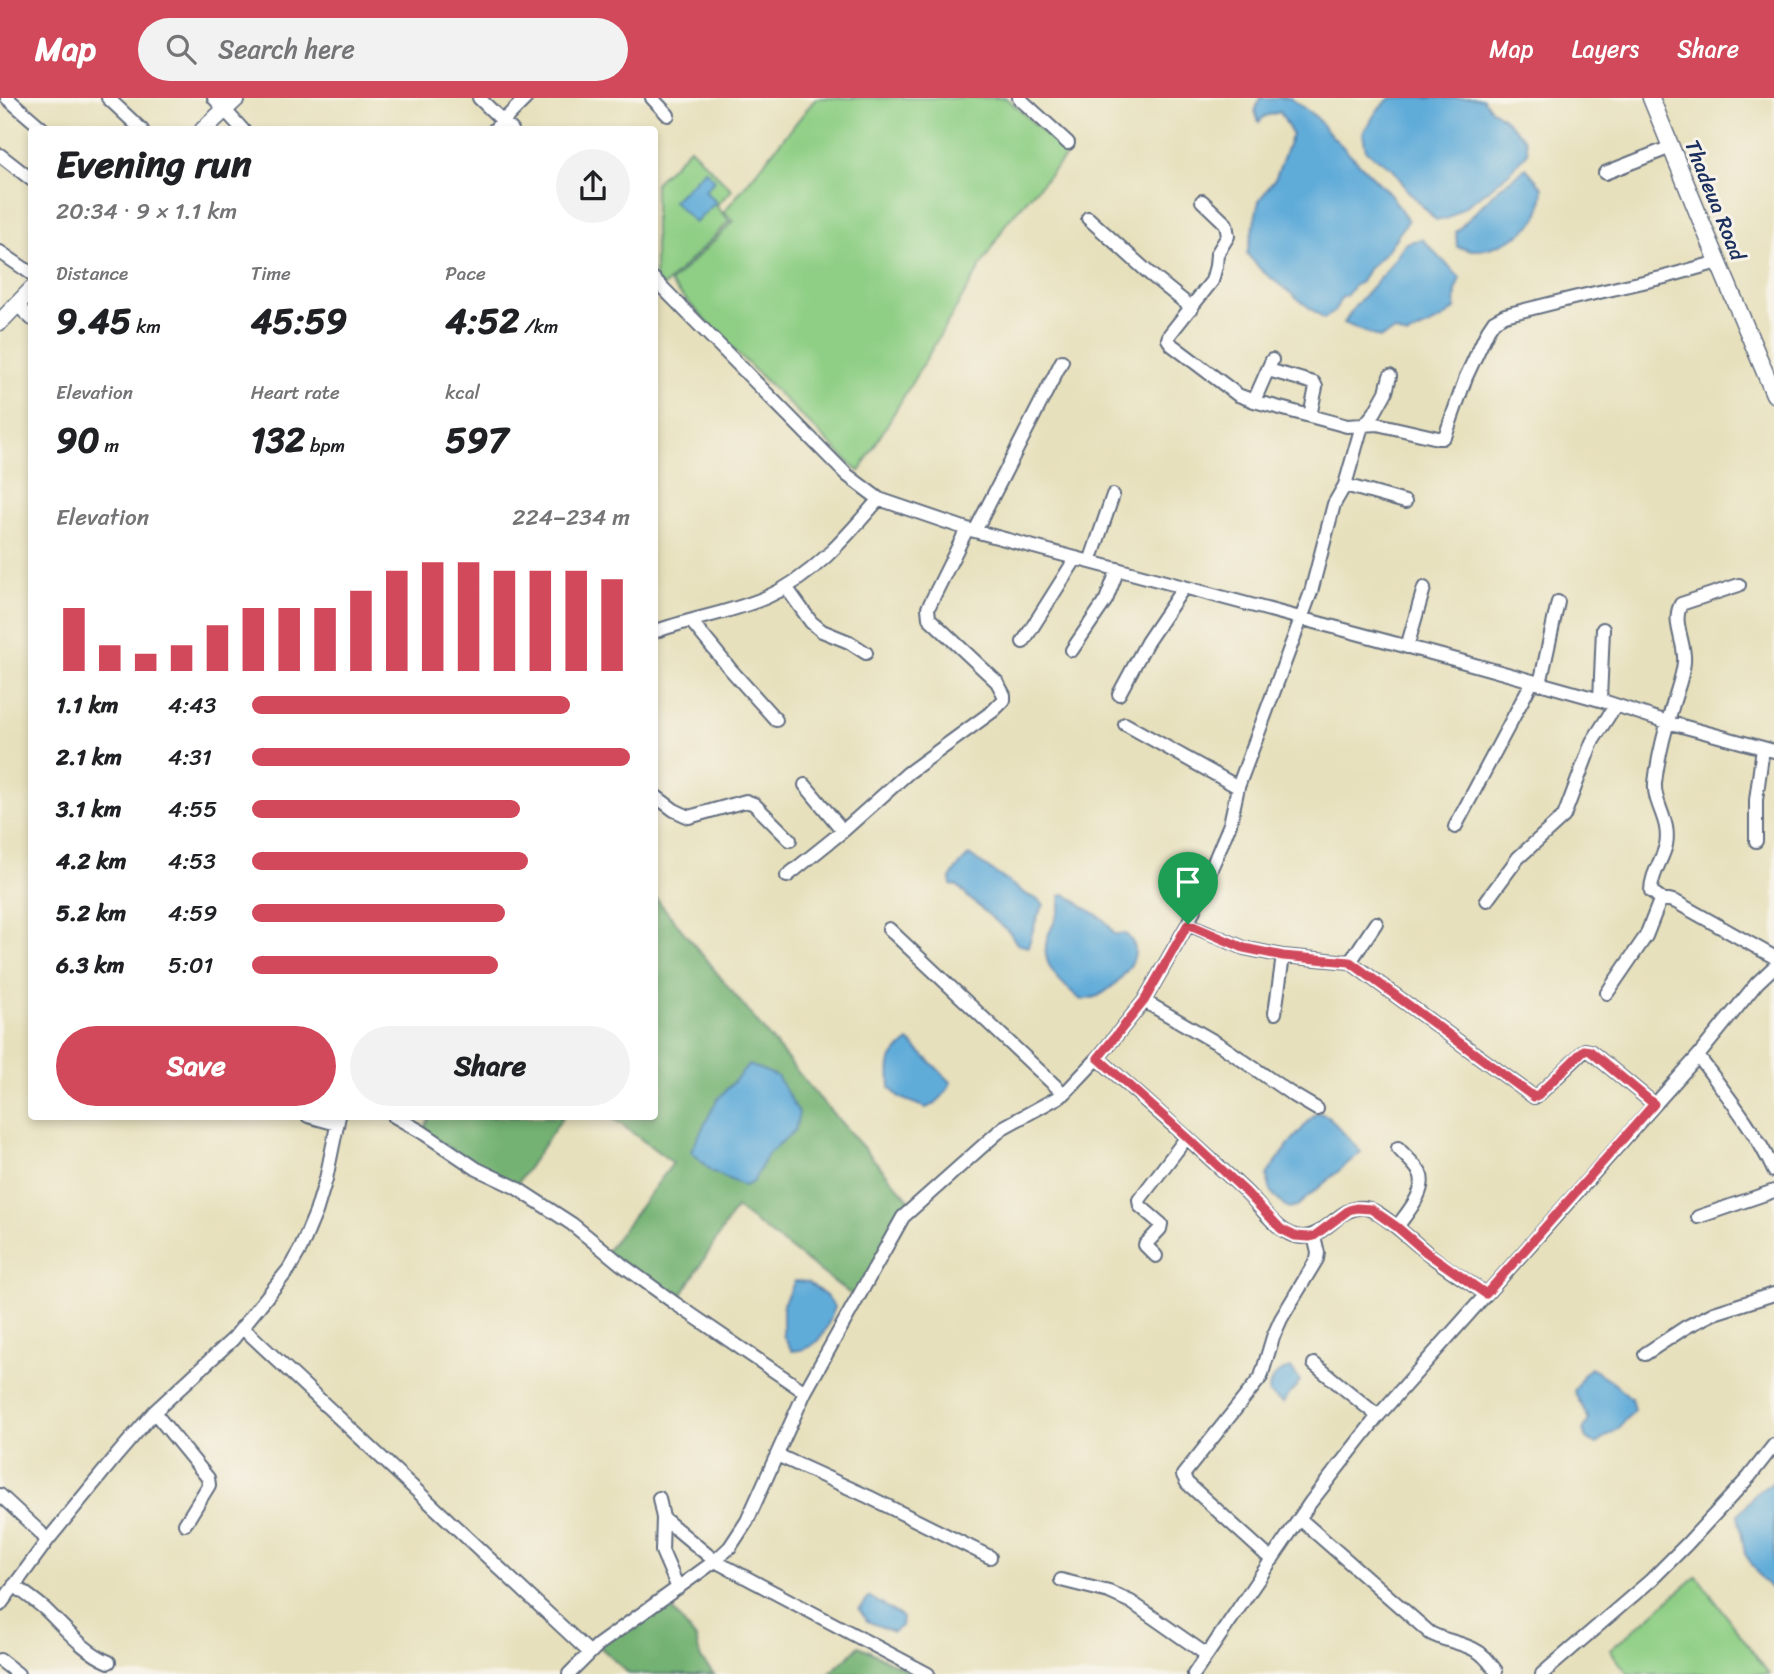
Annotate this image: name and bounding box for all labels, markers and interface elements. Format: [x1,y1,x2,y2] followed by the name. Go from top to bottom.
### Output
[138,18,628,81] search box
[35,20,96,78] text: Map
[218,26,355,72] text: Search here
[1489,28,1534,70] text: Map
[1572,28,1639,70] text: Layers
[1677,28,1739,70] text: Share
[162,30,200,68] icon: search
[56,131,252,198] text: Evening run
[1674,134,1757,268] street label: Thadeua Road
[556,149,630,223] button: share
[56,191,237,232] text: 20:34 · 9 × 1.1 km
[56,257,128,290] text: Distance
[251,257,291,290] text: Time
[445,257,486,290] text: Pace
[56,290,131,352] text: 9.45
[251,290,347,352] text: 45:59
[445,290,519,352] text: 4:52
[131,310,161,343] text: km
[519,310,558,343] text: /km
[56,376,133,409] text: Elevation
[251,376,340,409] text: Heart rate
[445,376,480,409] text: kcal
[56,409,100,471] text: 90
[251,409,305,471] text: 132
[445,409,508,471] text: 597
[100,429,119,462] text: m
[305,429,345,462] text: bpm
[56,497,149,538] text: Elevation
[512,497,630,538] text: 224–234 m
[56,685,119,726] text: 1.1 km
[168,685,216,726] text: 4:43
[56,737,122,778] text: 2.1 km
[168,737,212,778] text: 4:31
[56,789,121,830] text: 3.1 km
[168,789,217,830] text: 4:55
[56,841,126,882] text: 4.2 km
[168,841,216,882] text: 4:53
[1158,852,1218,924] pin
[1169,863,1207,901] icon: arrive
[56,893,126,934] text: 5.2 km
[168,893,218,934] text: 4:59
[56,945,125,986] text: 6.3 km
[168,945,213,986] text: 5:01
[56,1026,336,1106] button: Save
[350,1026,630,1106] button: Share

